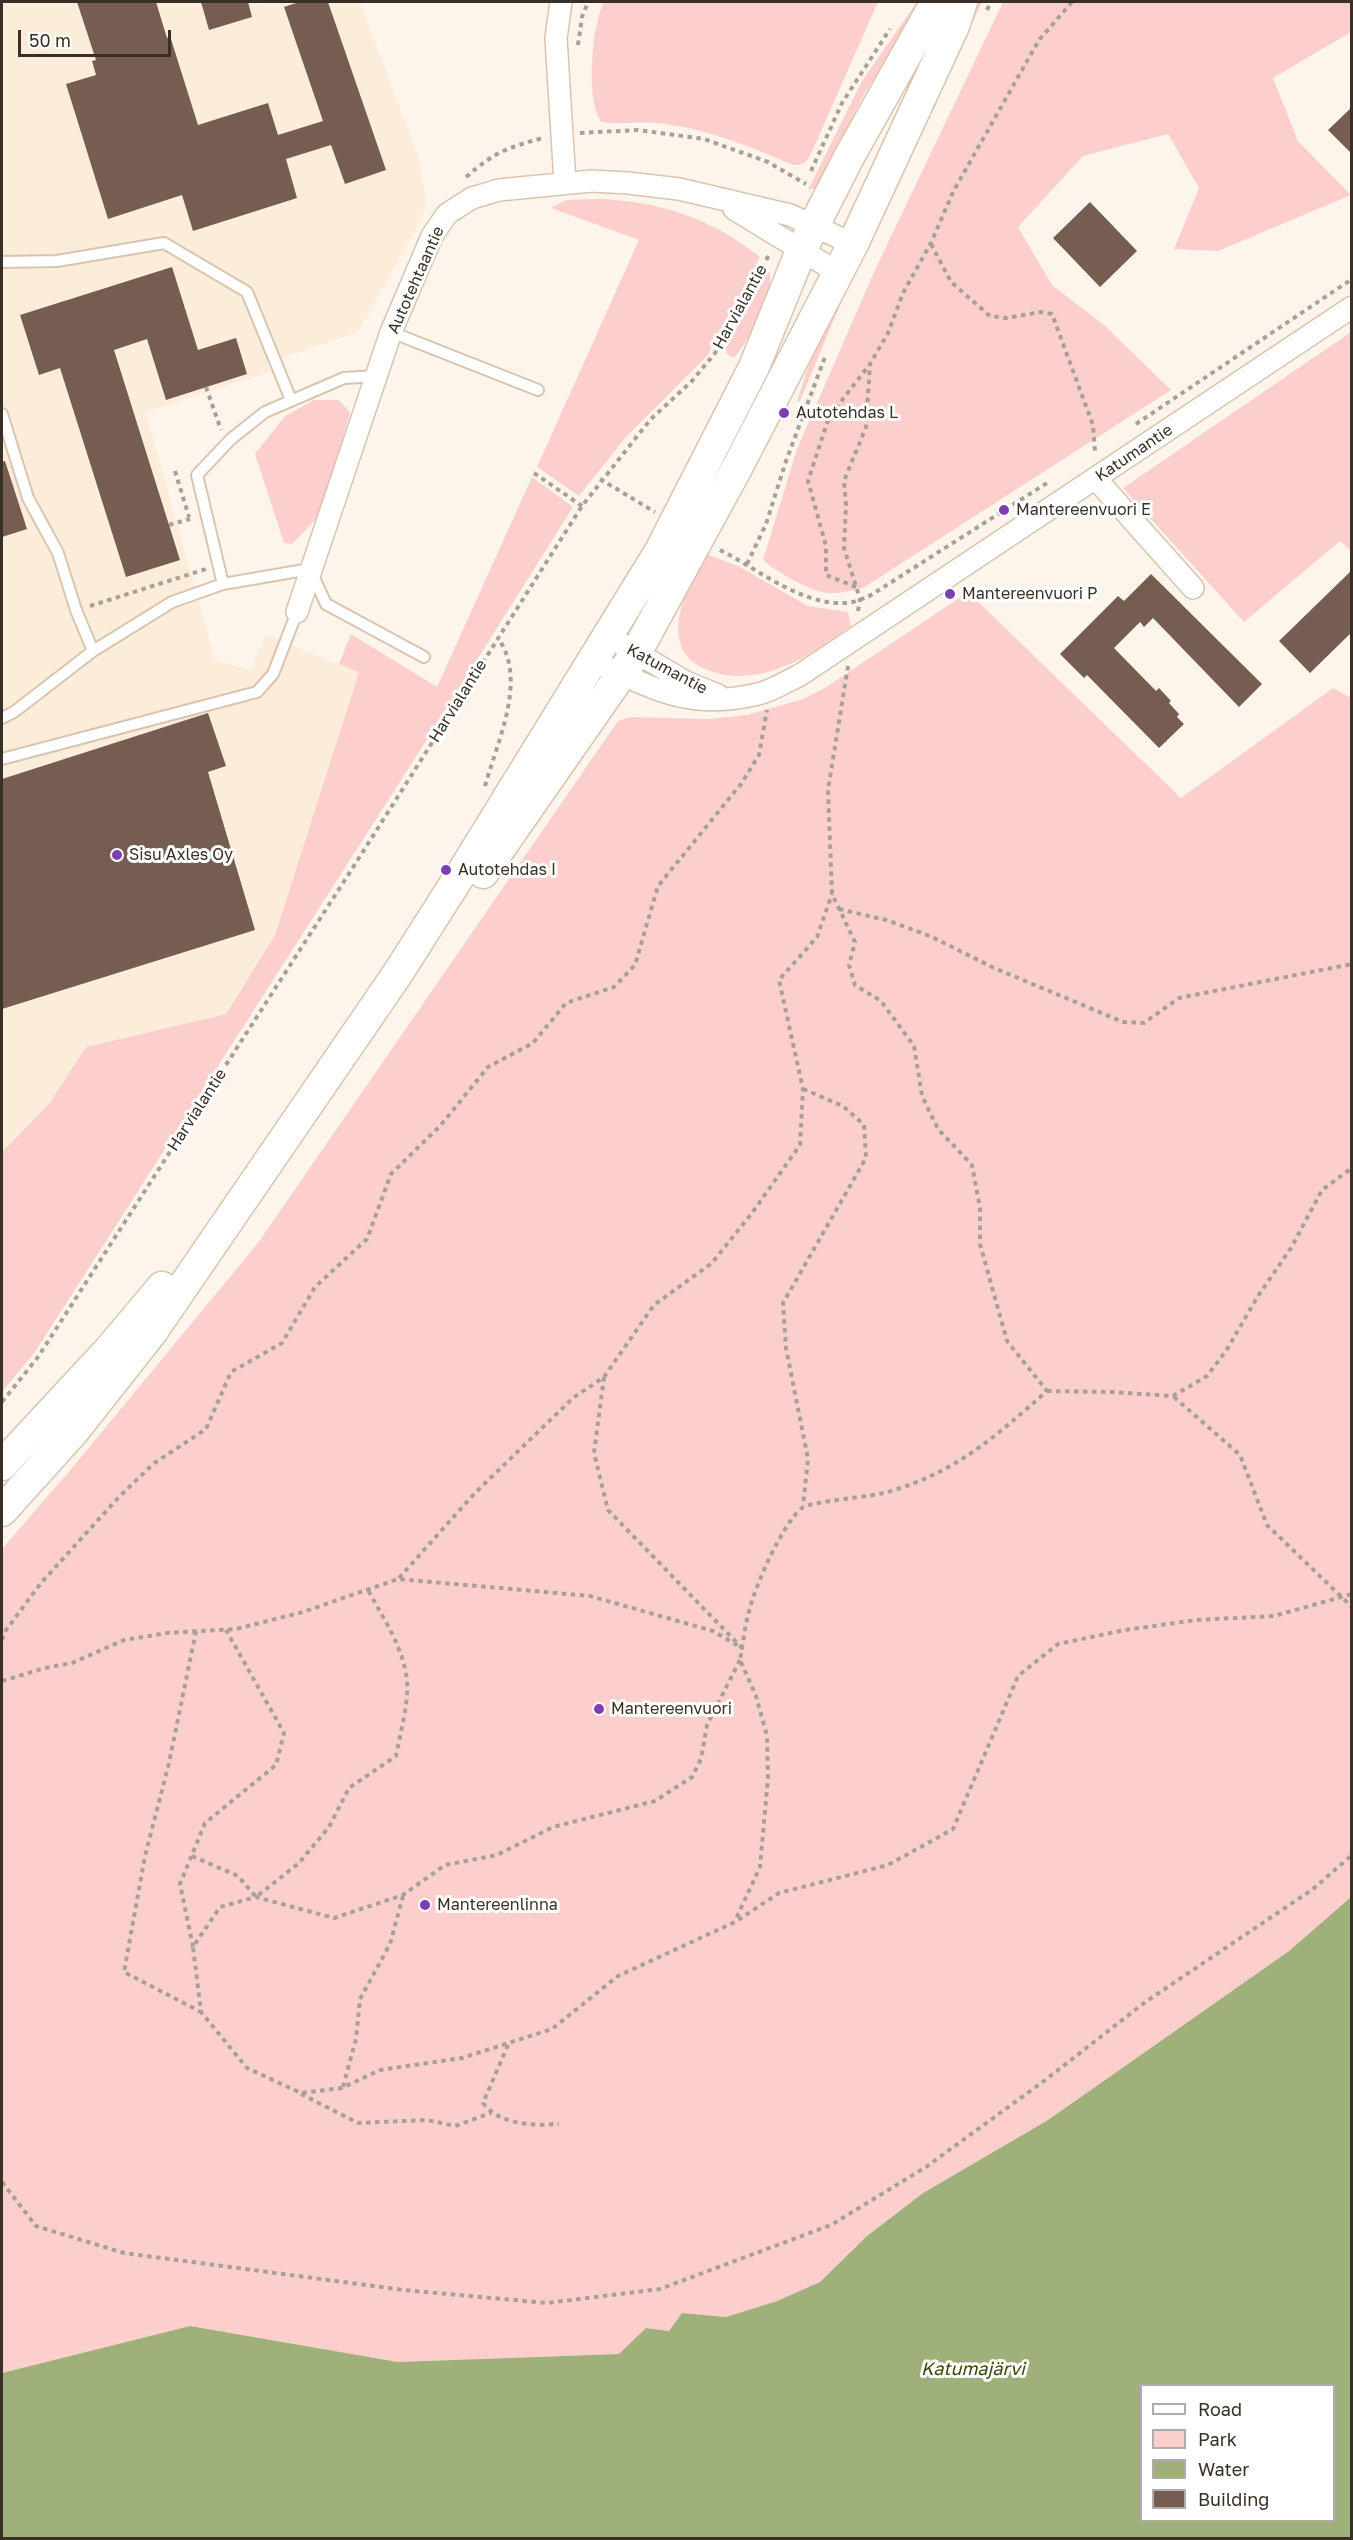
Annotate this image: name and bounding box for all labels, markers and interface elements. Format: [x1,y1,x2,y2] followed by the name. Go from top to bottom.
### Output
[21,18,174,56] scale bar
[29,29,71,51] text: 50 m
[384,223,448,337] street label: Autotehtaantie
[709,261,771,353] street label: Harvialantie
[796,403,898,423] place label: Autotehdas L
[777,406,791,420] marker: Autotehdas L
[1092,420,1176,486] street label: Katumantie
[1016,500,1151,520] place label: Mantereenvuori E
[997,503,1011,517] marker: Mantereenvuori E
[962,584,1098,604] place label: Mantereenvuori P
[943,587,957,601] marker: Mantereenvuori P
[623,640,711,698] street label: Katumantie
[425,656,491,746] street label: Harvialantie
[129,845,233,865] place label: Sisu Axles Oy
[110,848,124,862] marker: Sisu Axles Oy
[458,860,556,880] place label: Autotehdas I
[439,863,453,877] marker: Autotehdas I
[163,1065,231,1155] street label: Harvialantie
[611,1699,732,1719] place label: Mantereenvuori
[592,1702,606,1716] marker: Mantereenvuori
[437,1895,558,1915] place label: Mantereenlinna
[418,1898,432,1912] marker: Mantereenlinna
[921,2358,1025,2380] water label: Katumajärvi
[1140,2384,1335,2522] legend
[1198,2398,1242,2420] text: Road
[1198,2428,1237,2450] text: Park
[1198,2458,1249,2480] text: Water
[1198,2488,1269,2510] text: Building

